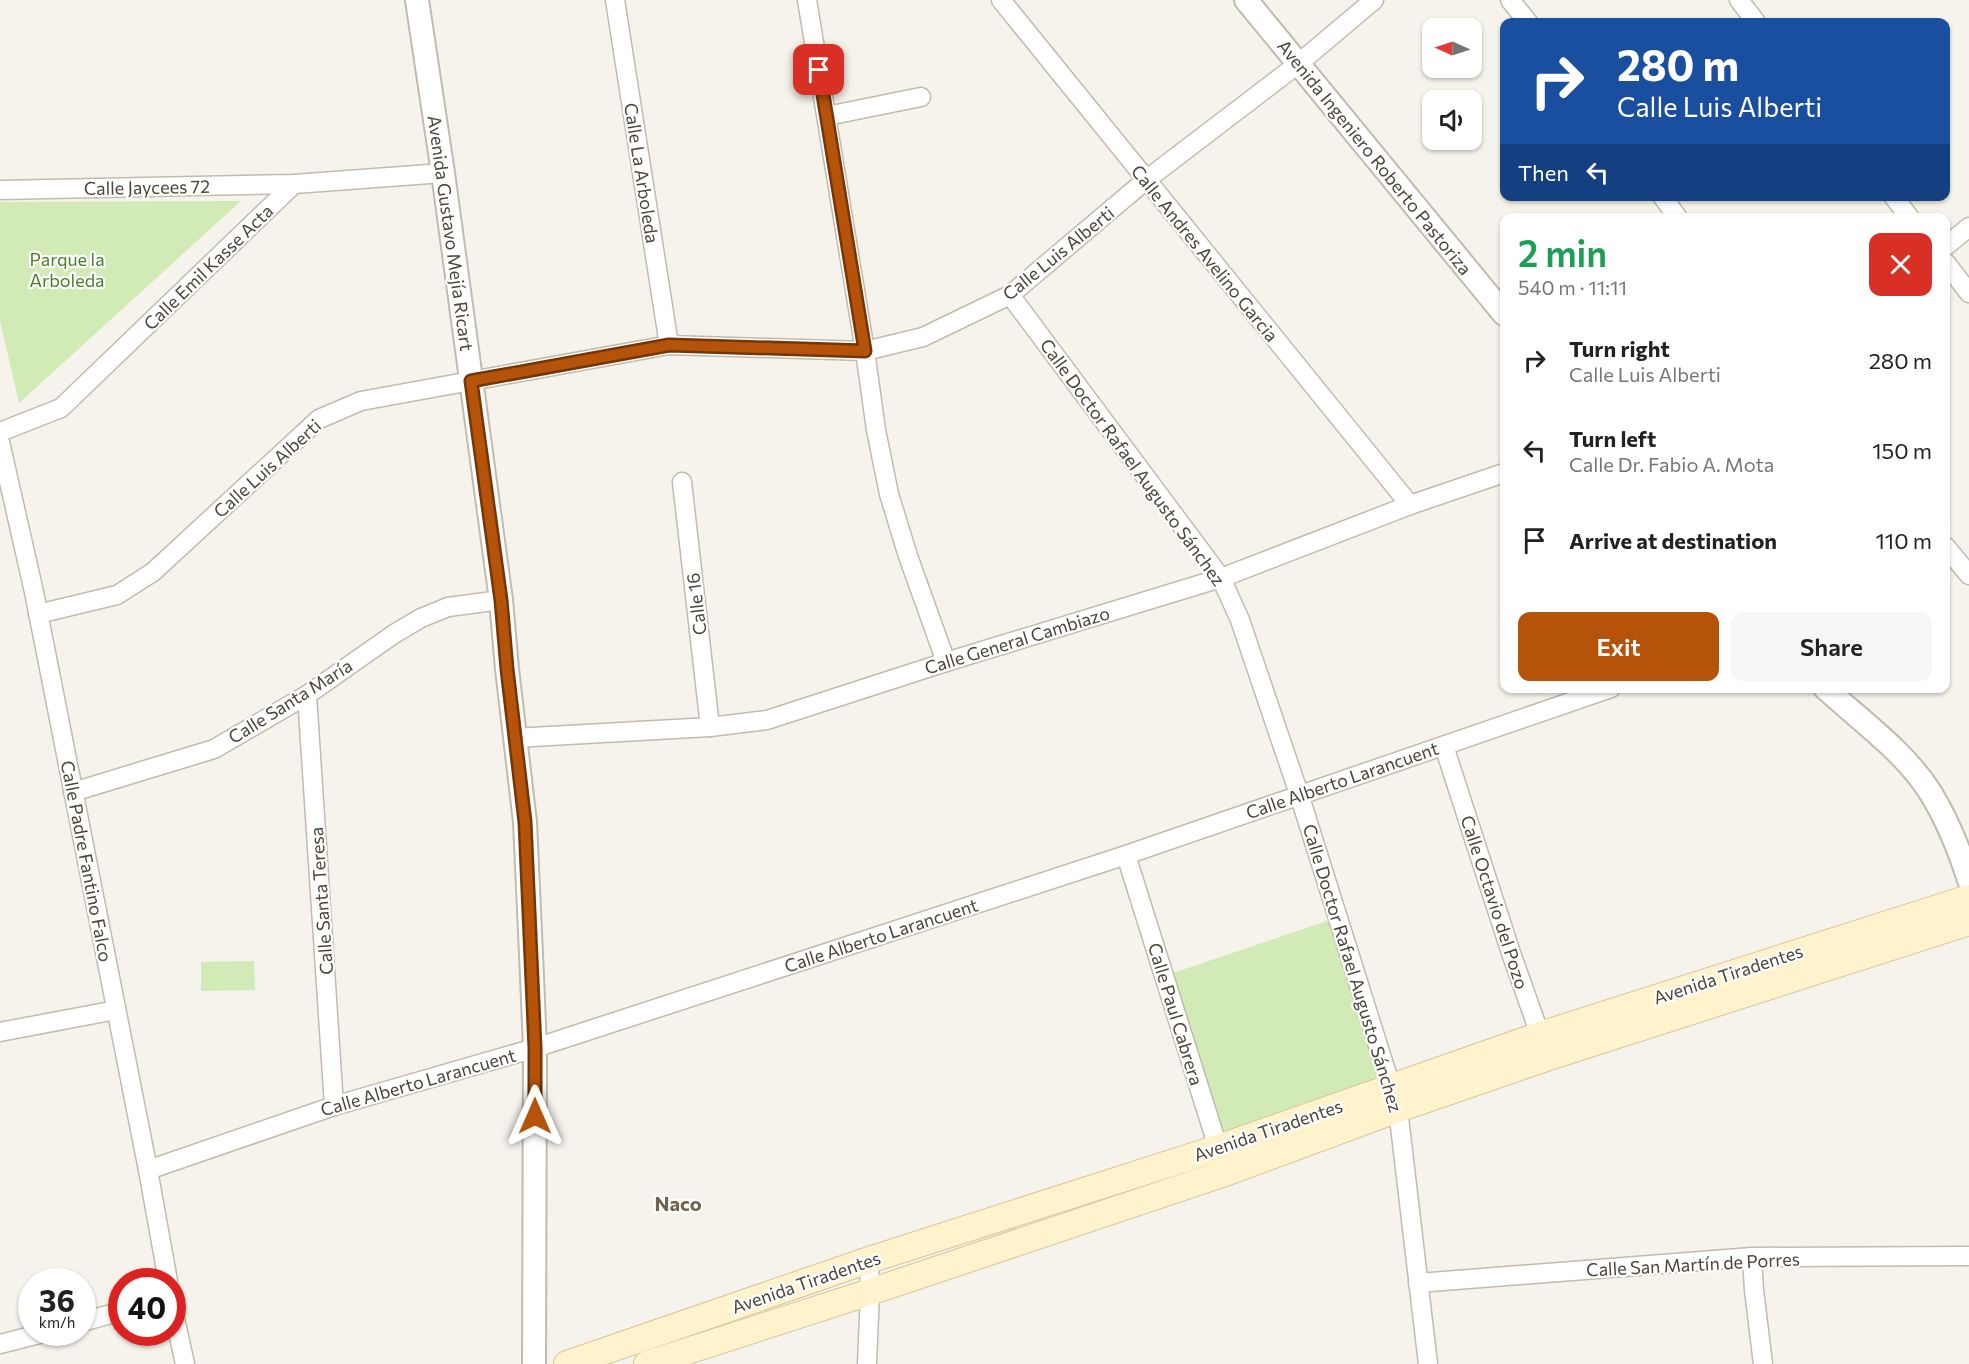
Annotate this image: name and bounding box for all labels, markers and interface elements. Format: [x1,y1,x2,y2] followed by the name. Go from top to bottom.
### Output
[1422,18,1482,78] north arrow
[1422,18,1482,150] map controls
[1273,35,1477,279] street label: Avenida Ingeniero Roberto Pastoriza
[1617,38,1739,90] text: 280 m
[1518,42,1596,120] icon: right
[793,44,844,95] pin
[802,53,835,86] icon: arrive
[1422,90,1482,150] button: sound
[1617,90,1822,123] text: Calle Luis Alberti
[620,101,664,245] street label: Calle La Arboleda
[424,114,478,352] street label: Avenida Gustavo Mejía Ricart
[1581,156,1614,189] icon: left
[1518,159,1569,186] text: Then
[1127,160,1283,346] street label: Calle Andres Avelino Garcia
[84,175,210,199] street label: Calle Jaycees 72
[139,200,277,334] street label: Calle Emil Kasse Acta
[998,201,1118,305] street label: Calle Luis Alberti
[1518,230,1607,274] text: 2 min
[1869,233,1932,296] button: close
[29,248,105,291] park label: Parque la Arboleda
[1518,275,1627,299] text: 540 m · 11:11
[1036,334,1230,590] street label: Calle Doctor Rafael Augusto Sánchez
[1569,335,1670,362] text: Turn right
[1518,344,1551,377] icon: right
[1869,347,1932,374] text: 280 m
[1569,362,1721,386] text: Calle Luis Alberti
[209,414,325,522] street label: Calle Luis Alberti
[1569,425,1656,452] text: Turn left
[1518,434,1551,467] icon: left
[1872,437,1932,464] text: 150 m
[1569,452,1774,476] text: Calle Dr. Fabio A. Mota
[1518,524,1551,557] icon: arrive
[1569,527,1777,554] text: Arrive at destination
[1875,527,1932,554] text: 110 m
[681,572,711,636] street label: Calle 16
[922,601,1112,679] street label: Calle General Cambiazo
[1518,612,1719,681] button: Exit
[1731,612,1932,681] button: Share
[224,654,356,748] street label: Calle Santa María
[1243,737,1441,823] street label: Calle Alberto Larancuent
[57,758,117,964] street label: Calle Padre Fantino Falco
[1457,812,1533,992] street label: Calle Octavio del Pozo
[1299,821,1407,1115] street label: Calle Doctor Rafael Augusto Sánchez
[305,826,337,976] street label: Calle Santa Teresa
[781,893,981,977] street label: Calle Alberto Larancuent
[1650,939,1806,1009] street label: Avenida Tiradentes
[1144,940,1208,1088] street label: Calle Paul Cabrera
[318,1044,518,1120] street label: Calle Alberto Larancuent
[503,1084,567,1148] position arrow
[1191,1094,1345,1166] street label: Avenida Tiradentes
[654,1191,702,1215] district label: Naco
[729,1246,883,1318] street label: Avenida Tiradentes
[1586,1247,1800,1281] street label: Calle San Martín de Porres
[108,1268,186,1346] speed limit sign: 40
[39,1281,75,1318] text: 36
[39,1313,75,1331] text: km/h

